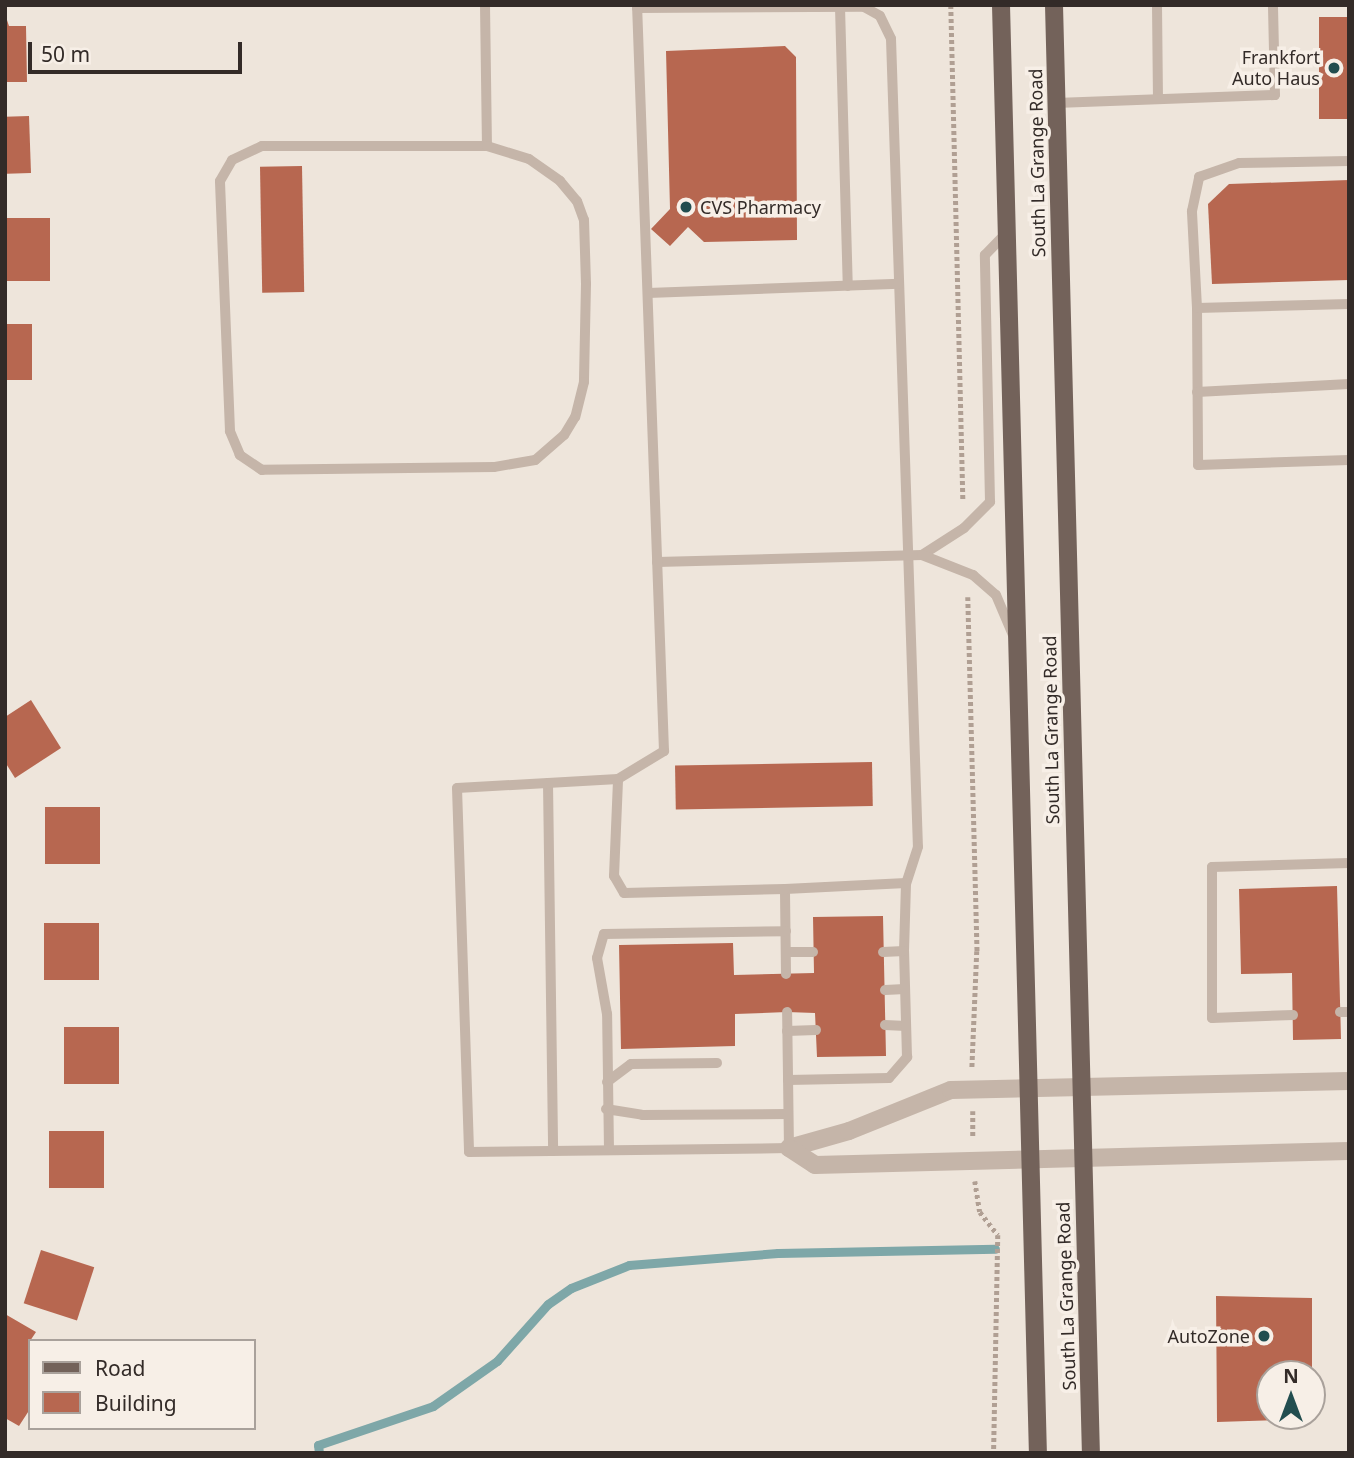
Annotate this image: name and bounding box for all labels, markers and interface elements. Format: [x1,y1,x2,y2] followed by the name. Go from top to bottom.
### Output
[32,28,245,72] scale bar
[41,40,90,68] text: 50 m
[1232,47,1320,90] place label: Frankfort Auto Haus
[1326,60,1342,76] marker: Frankfort Auto Haus
[1025,68,1049,258] street label: South La Grange Road
[700,196,821,218] place label: CVS Pharmacy
[678,199,694,215] marker: CVS Pharmacy
[1039,635,1063,825] street label: South La Grange Road
[1052,1201,1080,1391] street label: South La Grange Road
[1168,1325,1250,1347] place label: AutoZone
[1256,1328,1272,1344] marker: AutoZone
[28,1339,256,1430] legend
[95,1354,145,1382] text: Road
[1256,1360,1326,1430] north arrow
[1283,1363,1299,1389] text: N
[95,1389,177,1417] text: Building

